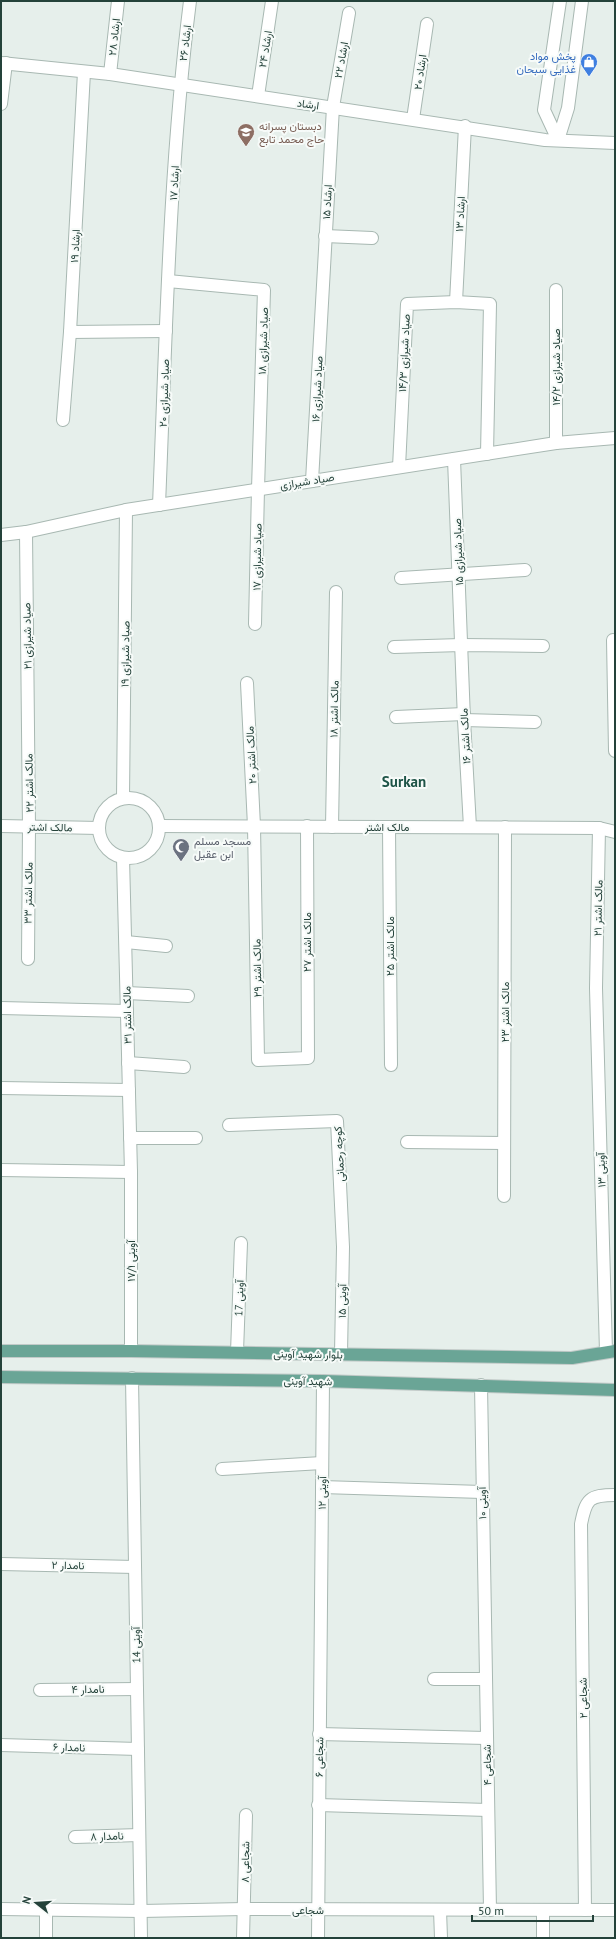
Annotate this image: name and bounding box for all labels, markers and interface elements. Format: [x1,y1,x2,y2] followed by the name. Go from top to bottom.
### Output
[105,18,123,56] street label: ارشاد ۲۸
[176,24,194,62] street label: ارشاد ۲۶
[255,30,275,68] street label: ارشاد ۲۴
[331,41,351,79] street label: ارشاد ۲۲
[517,49,576,76] place label: پخش مواد غذایی سبحان
[579,52,599,77] shop icon: پخش مواد غذایی سبحان
[411,53,429,91] street label: ارشاد ۲۰
[296,96,320,112] street label: ارشاد
[259,119,324,147] place label: دبستان پسرانه حاج محمد تابع
[236,122,256,147] school or university icon: دبستان پسرانه حاج محمد تابع
[166,165,182,201] street label: ارشاد ۱۷
[319,184,335,220] street label: ارشاد ۱۵
[452,196,468,232] street label: ارشاد ۱۳
[67,229,83,263] street label: ارشاد ۱۹
[255,307,271,375] street label: صیاد شیرازی ۱۸
[395,313,413,393] street label: صیاد شیرازی ۱۴/۳
[549,329,563,405] street label: صیاد شیرازی ۱۴/۲
[308,355,326,423] street label: صیاد شیرازی ۱۶
[156,359,172,427] street label: صیاد شیرازی ۲۰
[279,470,335,492] street label: صیاد شیرازی
[450,518,466,586] street label: صیاد شیرازی ۱۵
[249,523,265,591] street label: صیاد شیرازی ۱۷
[19,603,35,669] street label: صیاد شیرازی ۲۱
[117,621,133,687] street label: صیاد شیرازی ۱۹
[327,680,342,738] street label: مالک اشتر ۱۸
[457,707,473,764] street label: مالک اشتر ۱۶
[242,726,260,784] street label: مالک اشتر ۲۰
[21,753,37,813] street label: مالک اشتر ۲۲
[382,772,426,791] district label: Surkan
[27,820,73,834] street label: مالک اشتر
[364,820,409,834] street label: مالک اشتر
[194,834,251,861] place label: مسجد مسلم ابن عقیل
[171,837,191,862] mosque icon: مسجد مسلم ابن عقیل
[20,862,36,924] street label: مالک اشتر ۳۳
[591,880,605,936] street label: مالک اشتر ۲۱
[300,912,314,972] street label: مالک اشتر ۲۷
[383,916,397,976] street label: مالک اشتر ۲۵
[249,938,265,997] street label: مالک اشتر ۲۹
[498,982,512,1042] street label: مالک اشتر ۲۳
[119,986,135,1044] street label: مالک اشتر ۳۱
[331,1126,348,1182] street label: کوچه رحمانی
[593,1151,609,1188] street label: آوینی ۱۳
[124,1239,138,1282] street label: آوینی ۱۷/۱
[231,1278,247,1317] street label: آوینی 17
[335,1282,349,1318] street label: آوینی ۱۵
[273,1346,343,1362] street label: بلوار شهید آوینی
[284,1374,333,1388] street label: شهید آوینی
[315,1475,329,1510] street label: ۱۲ آوینی
[475,1485,489,1519] street label: ۱۰ آوینی
[52,1558,84,1572] street label: نامدار ۲
[129,1625,143,1663] street label: آوینی 14
[576,1677,590,1718] street label: شجاعی ۲
[71,1682,105,1696] street label: نامدار ۴
[312,1736,326,1777] street label: شجاعی ۶
[53,1739,85,1755] street label: نامدار ۶
[480,1744,494,1786] street label: شجاعی ۴
[90,1828,124,1844] street label: نامدار ۸
[238,1841,252,1883] street label: شجاعی ۸
[16,1883,56,1923] north arrow
[19,1895,34,1906] text: N
[472,1897,593,1923] scale bar
[292,1903,324,1917] street label: شجاعی
[478,1903,504,1918] text: 50 m

